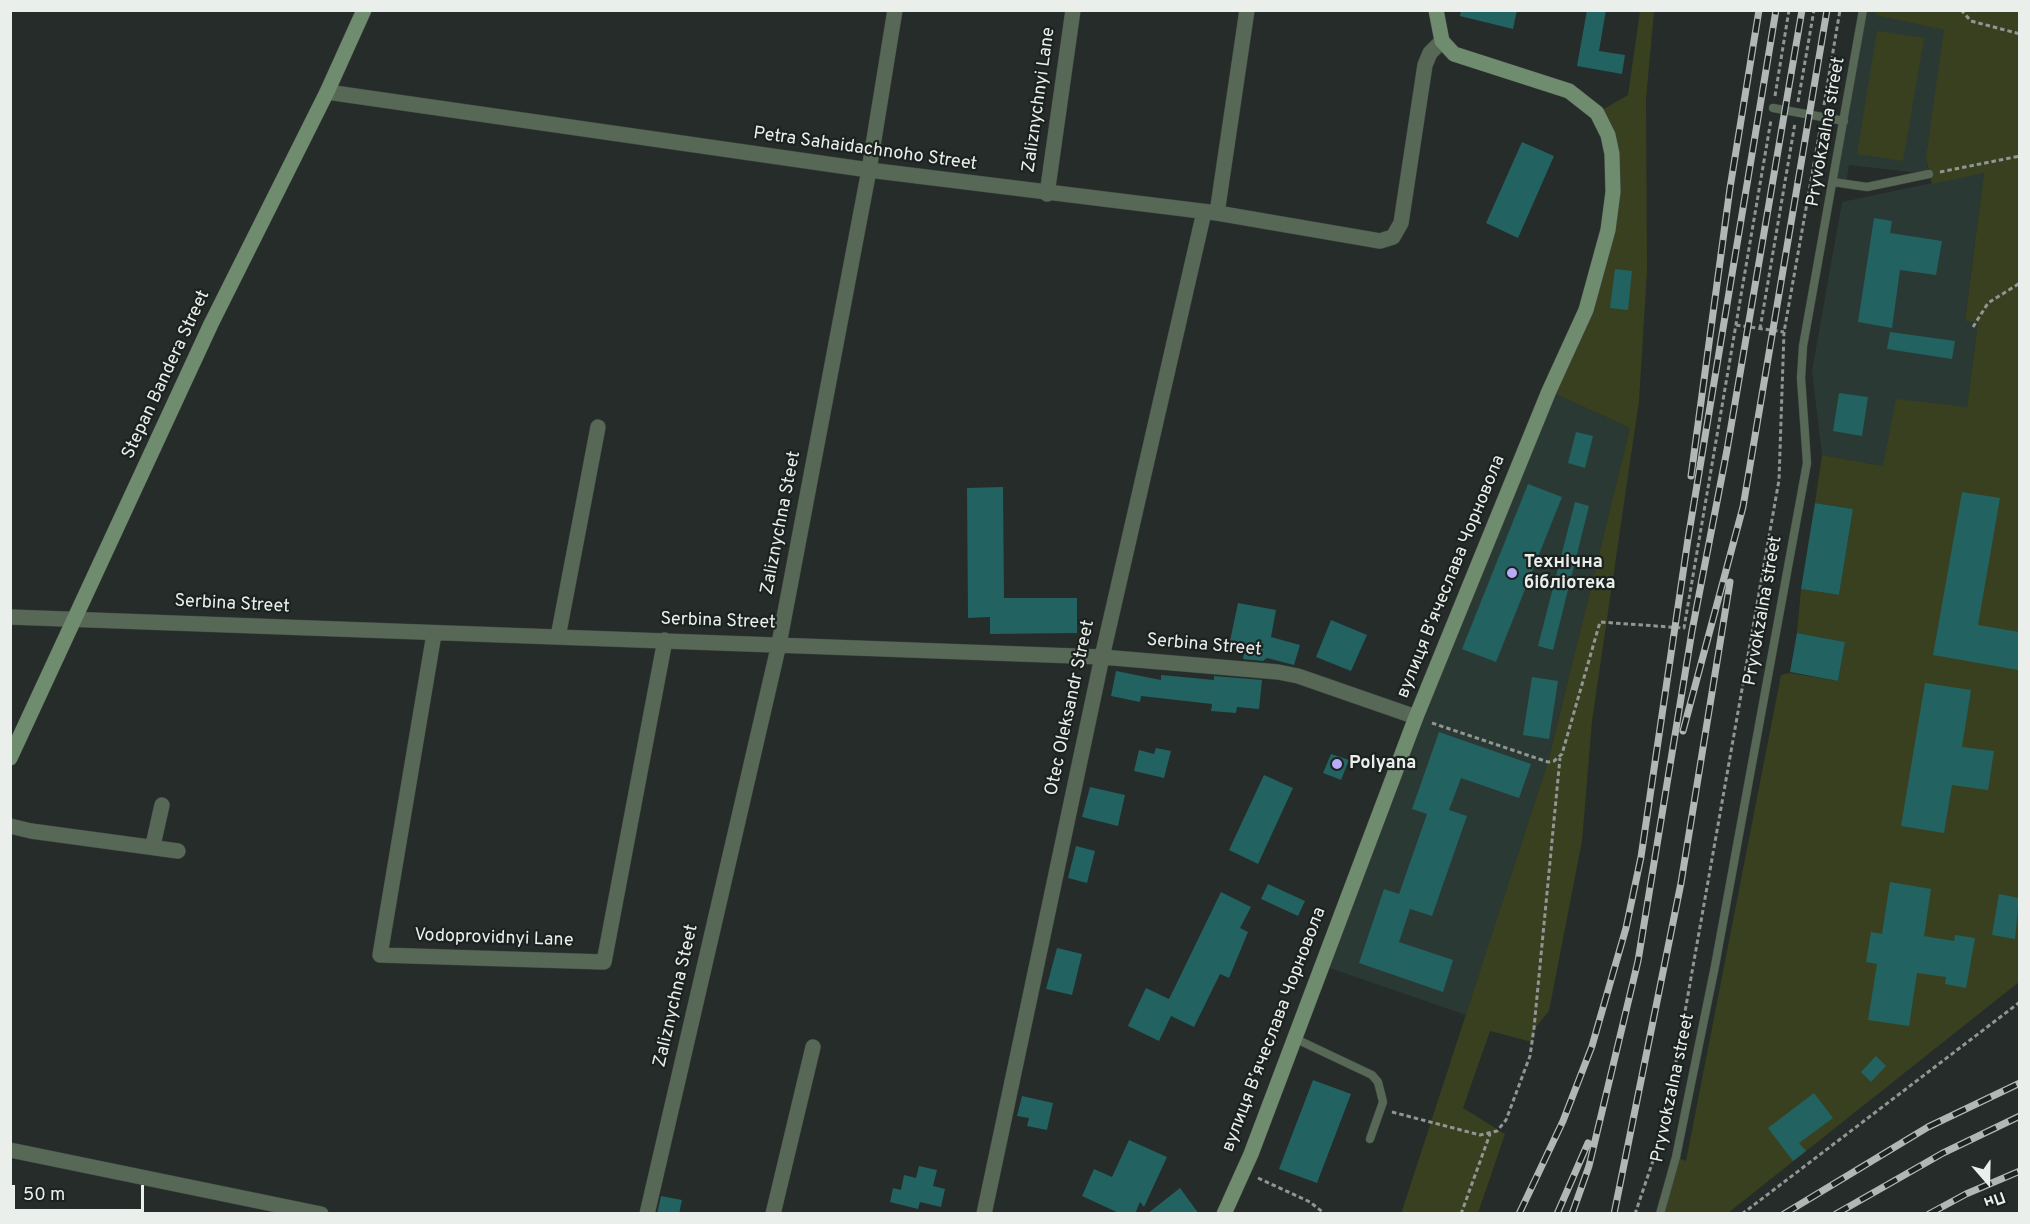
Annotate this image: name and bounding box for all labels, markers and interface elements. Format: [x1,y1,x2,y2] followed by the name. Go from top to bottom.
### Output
[1019,26,1061,174] street label: Zaliznychnyi Lane
[1803,55,1851,209] street label: Pryvokzalna street
[752,124,978,176] street label: Petra Sahaidachnoho Street
[118,287,216,463] street label: Stepan Bandera Street
[757,449,807,597] street label: Zaliznychna Steet
[1393,452,1511,702] street label: вулиця Вʼячеслава Чорновола
[1740,534,1788,688] street label: Pryvokzalna street
[1524,552,1616,594] place label: Технічна бібліотека
[1505,566,1519,580] marker: Технічна бібліотека
[174,591,290,619] street label: Serbina Street
[660,609,776,635] street label: Serbina Street
[1042,618,1100,798] street label: Otec Oleksandr Street
[1146,630,1262,662] street label: Serbina Street
[1349,753,1416,775] place label: Polyana
[1330,757,1344,771] marker: Polyana
[1218,905,1332,1155] street label: вулиця Вʼячеслава Чорновола
[650,922,704,1070] street label: Zaliznychna Steet
[414,925,574,953] street label: Vodoprovidnyi Lane
[1648,1012,1700,1164] street label: Pryvokzalna street
[1958,1152,2018,1212] north arrow
[15,1173,147,1211] scale bar
[23,1184,65,1207] text: 50 m
[1981,1186,2008,1212] text: Пн

